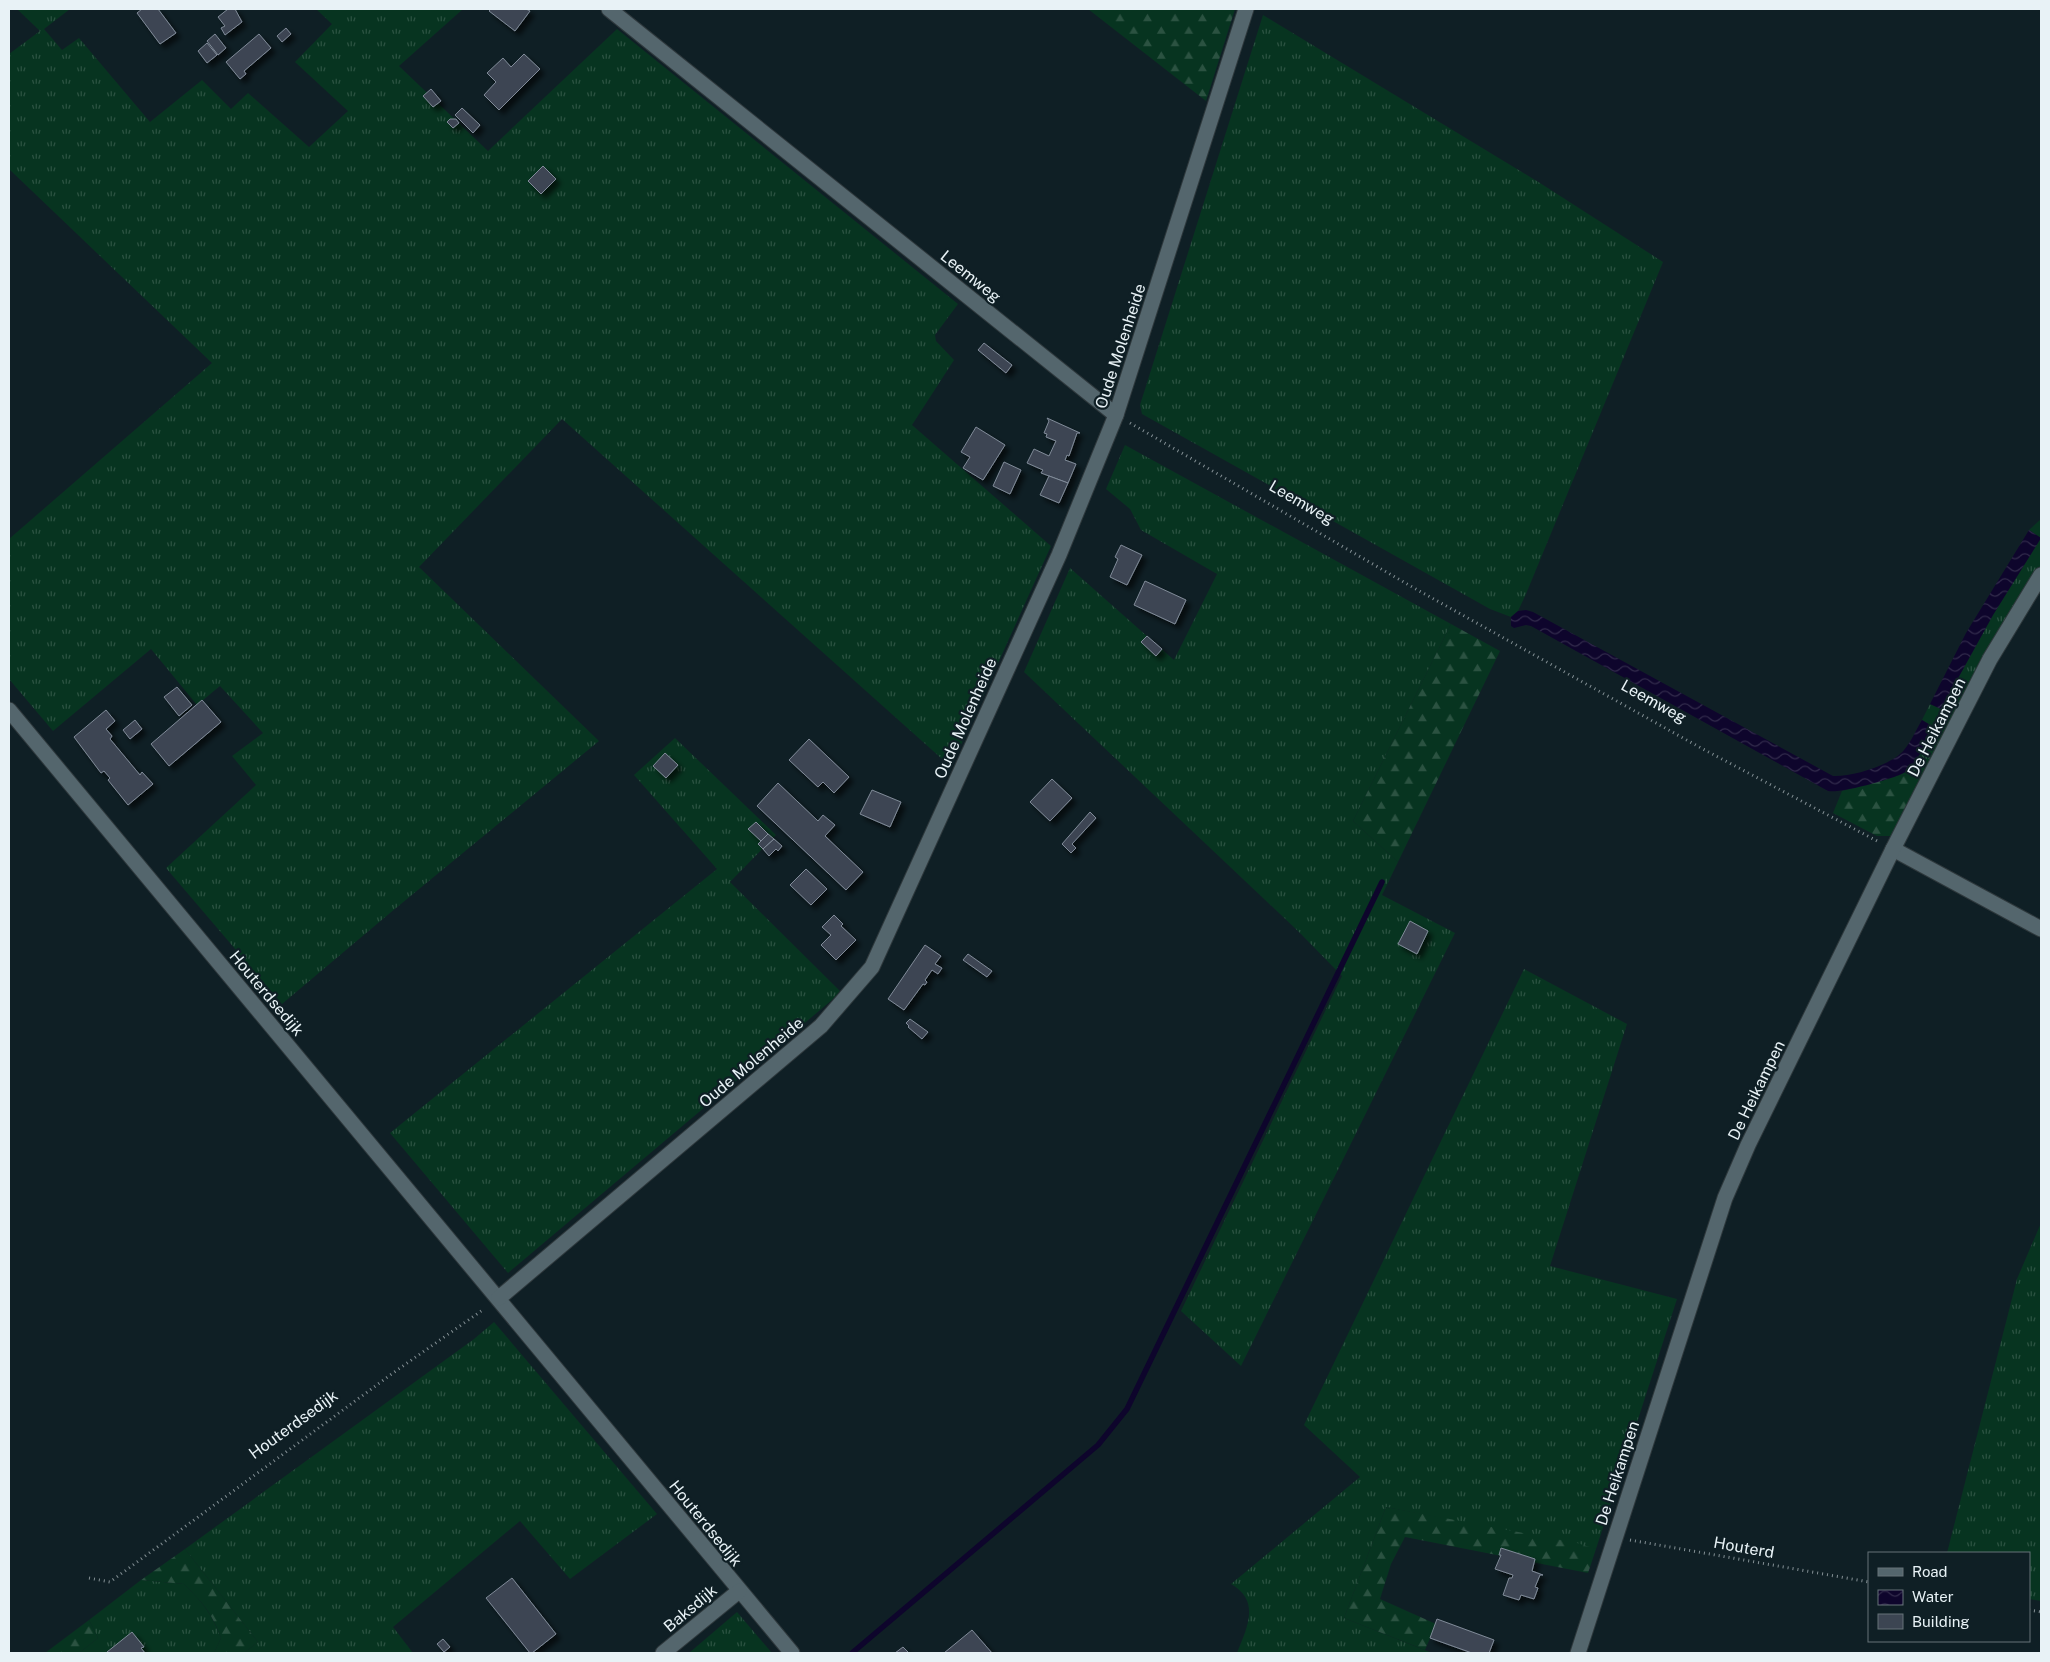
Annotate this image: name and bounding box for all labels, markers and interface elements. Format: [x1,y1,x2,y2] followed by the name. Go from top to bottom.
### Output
[937,246,1005,306] street label: Leemweg
[1091,281,1150,411] street label: Oude Molenheide
[1266,476,1338,529] street label: Leemweg
[930,655,1001,782] street label: Oude Molenheide
[1903,675,1970,780] street label: De Heikampen
[1618,676,1690,727] street label: Leemweg
[226,947,308,1040] street label: Houterdsedijk
[695,1013,807,1111] street label: Oude Molenheide
[1724,1037,1789,1143] street label: De Heikampen
[245,1386,341,1463] street label: Houterdsedijk
[1592,1419,1643,1528] street label: De Heikampen
[665,1476,746,1570] street label: Houterdsedijk
[1712,1533,1776,1562] street label: Houterd
[1868,1552,2030,1642] legend
[1912,1563,1948,1580] text: Road
[660,1581,721,1636] street label: Baksdijk
[1912,1588,1954,1605] text: Water
[1912,1613,1970,1630] text: Building

